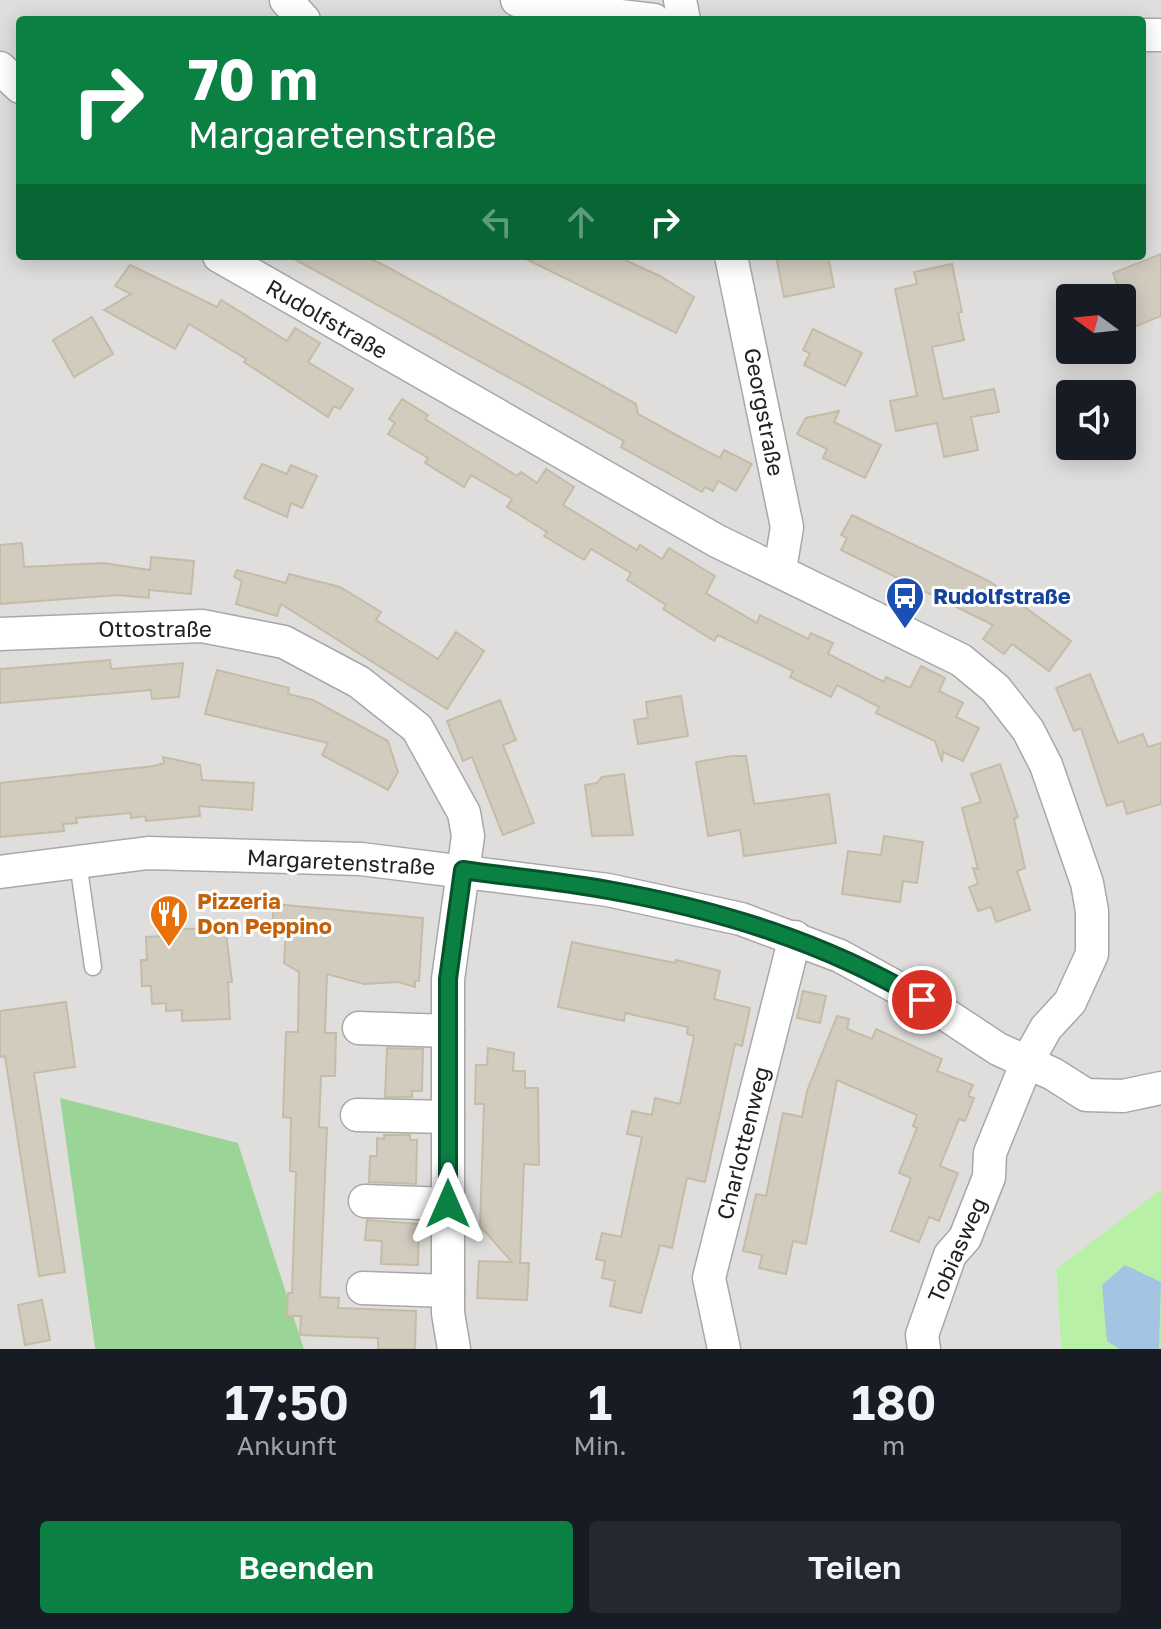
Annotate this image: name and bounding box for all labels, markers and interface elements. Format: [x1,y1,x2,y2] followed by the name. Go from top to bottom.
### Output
[188,45,318,112] text: 70 m
[56,48,160,152] icon: right
[188,113,497,156] text: Margaretenstraße
[475,200,519,244] icon: left
[559,200,603,244] icon: ahead
[643,200,687,244] icon: right
[262,273,393,364] street label: Rudolfstraße
[1056,284,1136,364] north arrow
[1056,284,1136,460] map controls
[739,345,790,478] street label: Georgstraße
[1056,380,1136,460] button: sound
[884,575,926,630] bus stop icon: Rudolfstraße
[933,582,1071,609] place label: Rudolfstraße
[98,615,212,642] street label: Ottostraße
[246,843,436,880] street label: Margaretenstraße
[197,887,332,939] place label: Pizzeria Don Peppino
[148,893,190,948] restaurant icon: Pizzeria Don Peppino
[888,966,956,1034] pin
[900,978,944,1022] icon: arrive
[710,1064,775,1222] street label: Charlottenweg
[406,1162,490,1246] position arrow
[921,1193,992,1307] street label: Tobiasweg
[225,1373,349,1431] text: 17:50
[588,1373,612,1431] text: 1
[851,1373,936,1431] text: 180
[237,1430,337,1461] text: Ankunft
[574,1430,627,1461] text: Min.
[882,1430,905,1461] text: m
[40,1521,573,1613] button: Beenden
[589,1521,1121,1613] button: Teilen

